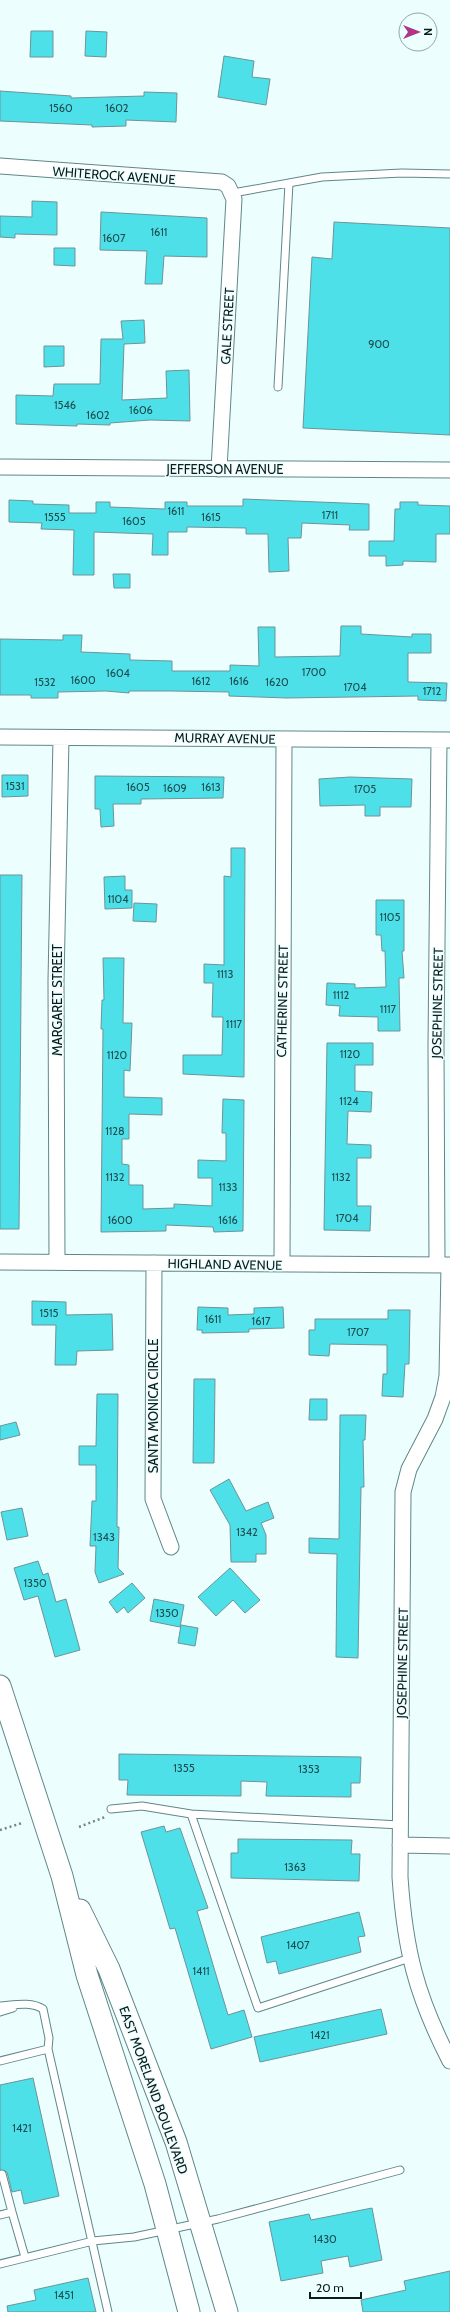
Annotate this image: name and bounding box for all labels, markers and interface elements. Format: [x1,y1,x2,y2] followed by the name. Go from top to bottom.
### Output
[398,12,438,52] north arrow
[421,28,435,36] text: N
[49,101,73,115] house number: 1560
[105,101,129,115] house number: 1602
[52,163,176,187] street label: WHITEROCK AVENUE
[151,225,167,239] house number: 1611
[103,231,126,245] house number: 1607
[217,287,237,365] street label: GALE STREET
[368,337,390,351] house number: 900
[54,398,76,412] house number: 1546
[129,403,153,417] house number: 1606
[86,408,110,422] house number: 1602
[165,461,284,477] street label: JEFFERSON AVENUE
[168,504,184,518] house number: 1611
[322,508,338,522] house number: 1711
[44,510,66,524] house number: 1555
[201,510,221,524] house number: 1615
[122,514,146,528] house number: 1605
[302,665,327,679] house number: 1700
[106,666,131,680] house number: 1604
[70,673,96,687] house number: 1600
[191,674,211,688] house number: 1612
[229,674,249,688] house number: 1616
[34,675,56,689] house number: 1532
[265,675,289,689] house number: 1620
[343,680,367,694] house number: 1704
[423,684,441,698] house number: 1712
[174,729,276,747] street label: MURRAY AVENUE
[5,779,25,793] house number: 1531
[126,780,150,794] house number: 1605
[201,780,221,794] house number: 1613
[163,781,187,795] house number: 1609
[354,782,376,796] house number: 1705
[107,892,129,906] house number: 1104
[380,910,400,924] house number: 1105
[49,944,65,1056] street label: MARGARET STREET
[273,944,291,1058] street label: CATHERINE STREET
[428,947,446,1060] street label: JOSEPHINE STREET
[217,967,233,981] house number: 1113
[333,988,349,1002] house number: 1112
[380,1002,397,1016] house number: 1117
[226,1017,243,1031] house number: 1117
[340,1047,361,1061] house number: 1120
[107,1048,128,1062] house number: 1120
[339,1094,359,1108] house number: 1124
[105,1124,125,1138] house number: 1128
[106,1170,125,1184] house number: 1132
[332,1170,351,1184] house number: 1132
[218,1180,238,1194] house number: 1133
[335,1211,359,1225] house number: 1704
[107,1213,133,1227] house number: 1600
[218,1213,238,1227] house number: 1616
[168,1255,282,1273] street label: HIGHLAND AVENUE
[39,1306,59,1320] house number: 1515
[205,1312,221,1326] house number: 1611
[252,1314,271,1328] house number: 1617
[347,1325,370,1339] house number: 1707
[145,1339,161,1473] street label: SANTA MONICA CIRCLE
[236,1525,258,1539] house number: 1342
[93,1530,115,1544] house number: 1343
[23,1576,47,1590] house number: 1350
[155,1606,179,1620] house number: 1350
[393,1607,411,1720] street label: JOSEPHINE STREET
[173,1761,195,1775] house number: 1355
[298,1762,320,1776] house number: 1353
[284,1860,306,1874] house number: 1363
[286,1938,310,1952] house number: 1407
[192,1964,210,1978] house number: 1411
[116,2004,192,2176] street label: EAST MORELAND BOULEVARD
[310,2028,330,2042] house number: 1421
[12,2121,32,2135] house number: 1421
[313,2232,337,2246] house number: 1430
[310,2274,361,2300] scale bar
[316,2280,344,2295] text: 20 m
[54,2288,74,2302] house number: 1451

